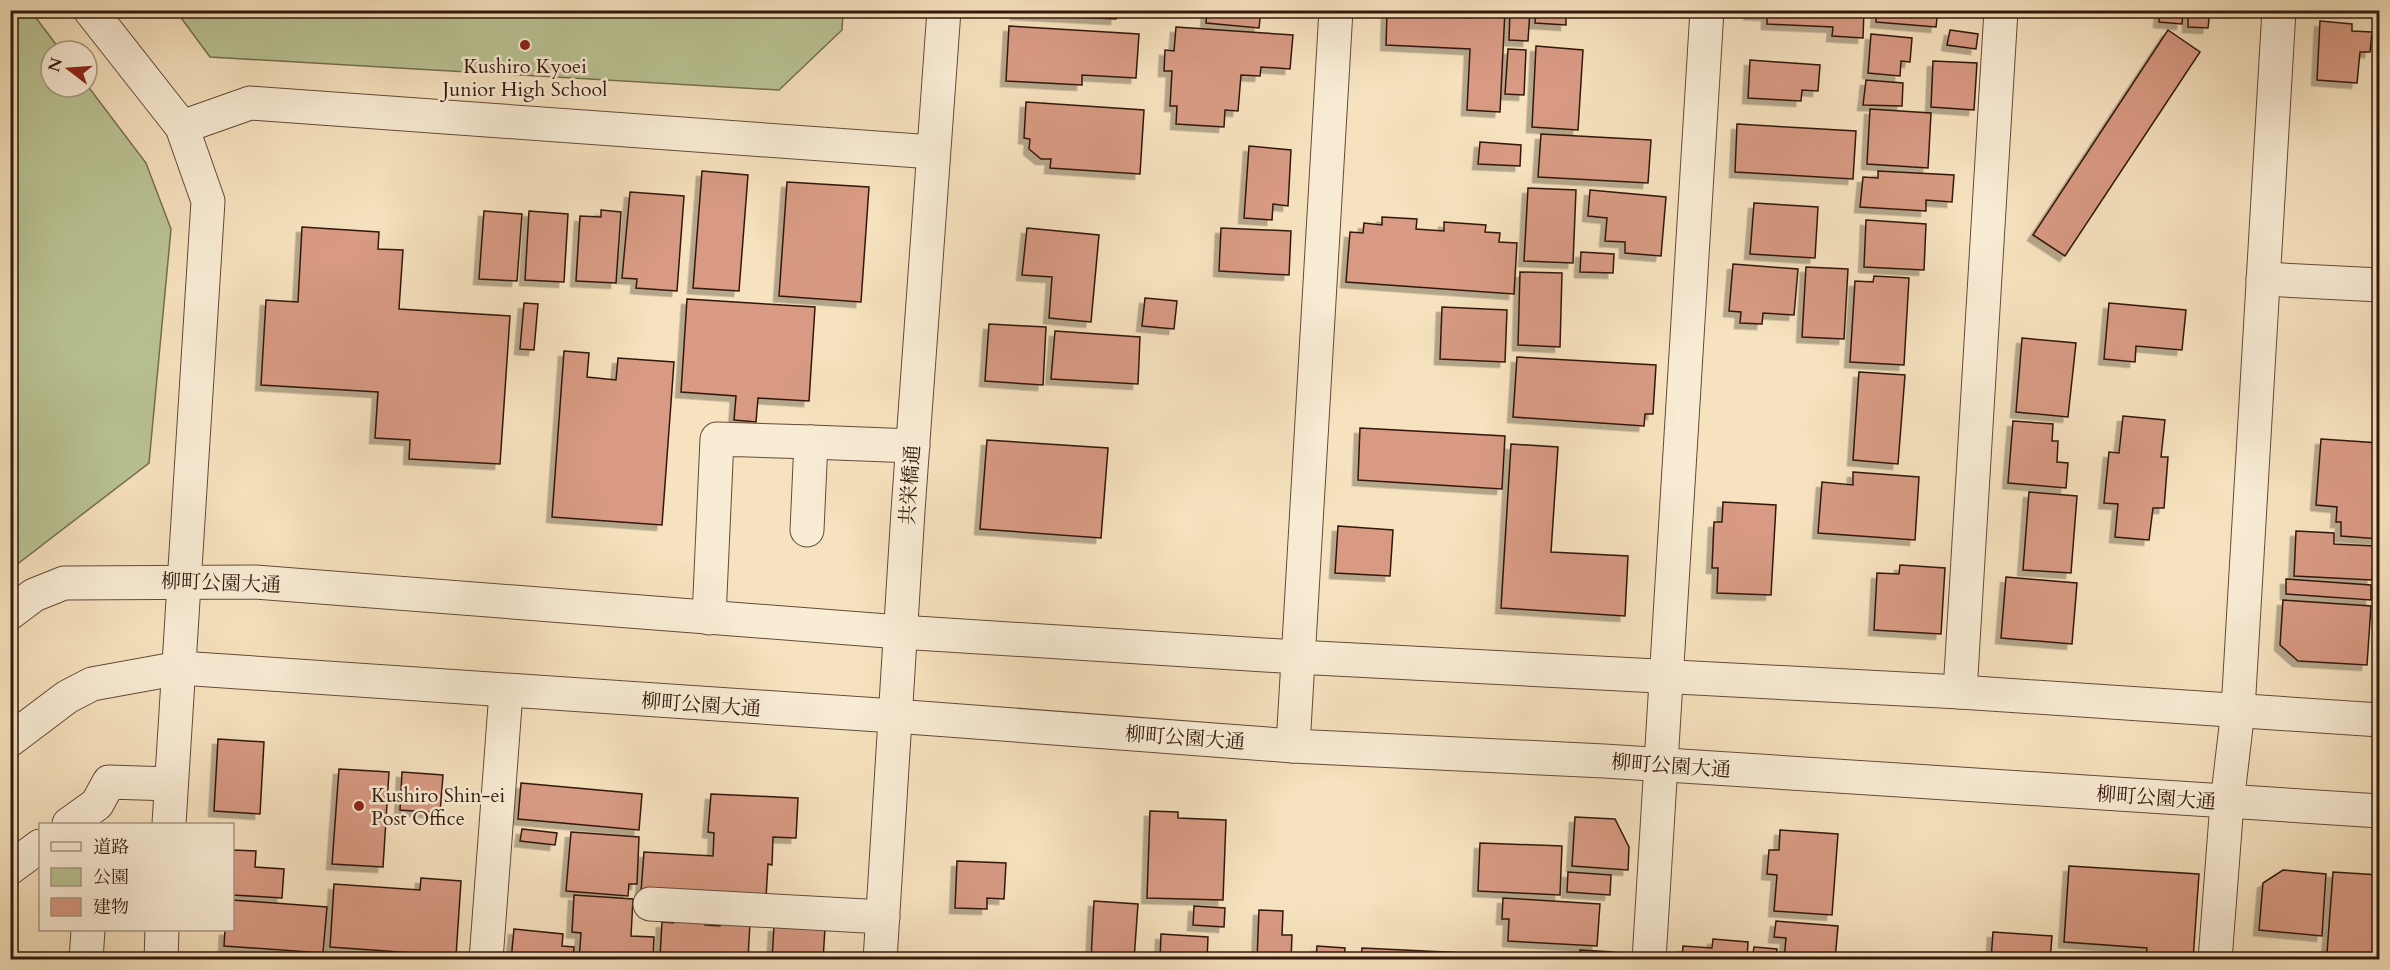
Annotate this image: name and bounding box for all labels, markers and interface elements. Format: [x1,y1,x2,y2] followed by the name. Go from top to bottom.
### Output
[518,38,532,52] marker: Kushiro Kyoei Junior High School
[39,39,99,99] north arrow
[440,53,607,103] place label: Kushiro Kyoei Junior High School
[43,55,68,75] text: N
[894,444,926,526] street label: 共栄橋通
[161,567,281,599] street label: 柳町公園大通
[640,687,762,723] street label: 柳町公園大通
[1124,720,1246,756] street label: 柳町公園大通
[1610,748,1732,784] street label: 柳町公園大通
[2095,780,2217,816] street label: 柳町公園大通
[371,782,506,832] place label: Kushiro Shin-ei Post Office
[352,799,366,813] marker: Kushiro Shin-ei Post Office
[39,823,234,931] legend
[93,835,129,860] text: 道路
[93,865,129,890] text: 公園
[93,895,129,920] text: 建物

